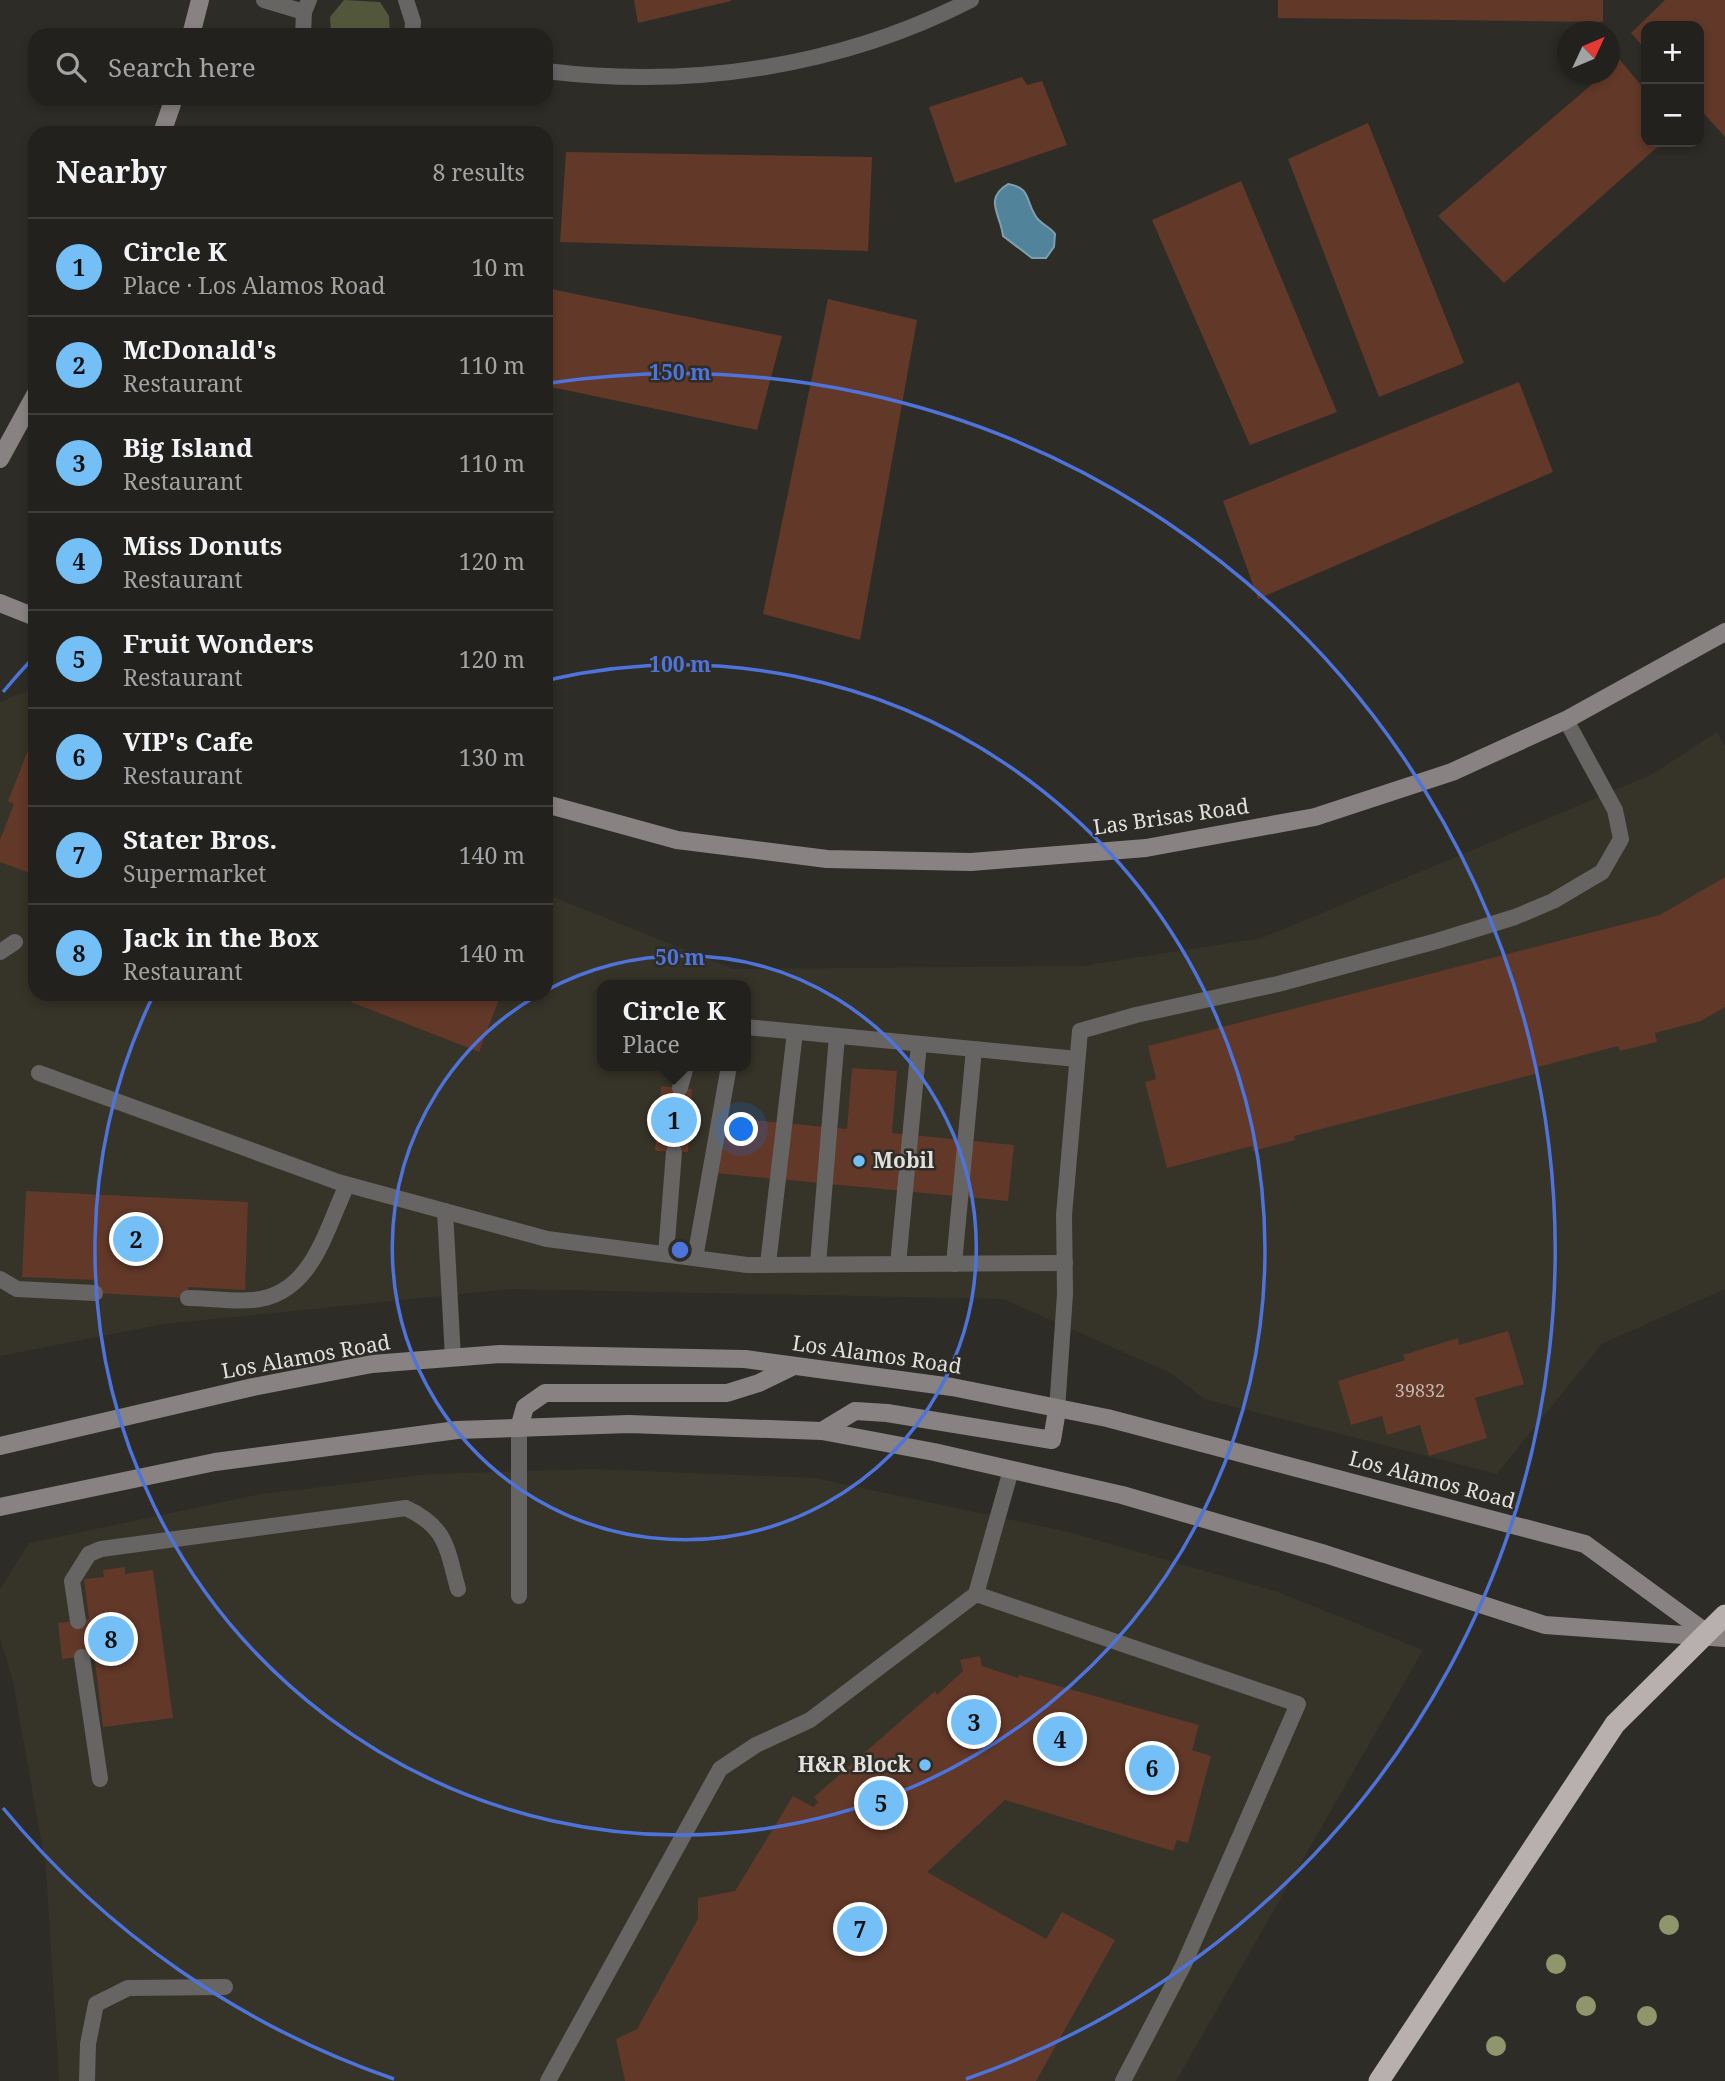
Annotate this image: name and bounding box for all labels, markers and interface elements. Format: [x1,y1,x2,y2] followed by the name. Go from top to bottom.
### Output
[1557,21,1620,84] north arrow
[1641,21,1704,147] map controls
[1641,21,1704,84] button: +
[28,28,553,105] search box
[52,48,90,86] icon: search
[108,49,256,85] text: Search here
[1641,84,1704,147] button: −
[56,151,167,192] text: Nearby
[432,156,525,188] text: 8 results
[123,233,227,269] text: Circle K
[73,251,86,283] text: 1
[472,251,525,283] text: 10 m
[123,269,385,301] text: Place · Los Alamos Road
[123,331,276,367] text: McDonald's
[73,349,86,381] text: 2
[459,349,525,381] text: 110 m
[649,358,711,386] text: 150 m
[123,367,243,399] text: Restaurant
[123,429,253,465] text: Big Island
[73,447,86,479] text: 3
[459,447,525,479] text: 110 m
[123,465,243,497] text: Restaurant
[123,527,282,563] text: Miss Donuts
[73,545,86,577] text: 4
[459,545,525,577] text: 120 m
[123,563,243,595] text: Restaurant
[123,625,314,661] text: Fruit Wonders
[73,643,86,675] text: 5
[459,643,525,675] text: 120 m
[649,650,711,678] text: 100 m
[123,661,243,693] text: Restaurant
[123,723,253,759] text: VIP's Cafe
[73,741,86,773] text: 6
[459,741,525,773] text: 130 m
[123,759,243,791] text: Restaurant
[1091,791,1251,841] street label: Las Brisas Road
[123,821,277,857] text: Stater Bros.
[73,839,86,871] text: 7
[459,839,525,871] text: 140 m
[123,857,266,889] text: Supermarket
[123,919,319,955] text: Jack in the Box
[73,937,86,969] text: 8
[459,937,525,969] text: 140 m
[655,943,705,971] text: 50 m
[123,955,243,987] text: Restaurant
[597,980,751,1071] popup
[622,992,726,1028] text: Circle K
[622,1028,680,1060] text: Place
[651,1094,697,1146] pin: 1
[724,1112,758,1146] your location
[873,1146,935,1174] place label: Mobil
[851,1153,867,1169] marker: Mobil
[113,1213,159,1265] pin: 2
[668,1238,692,1262] centre of rings
[219,1327,392,1385] street label: Los Alamos Road
[791,1328,964,1380] street label: Los Alamos Road
[1395,1378,1445,1402] house number: 39832
[1346,1443,1518,1515] street label: Los Alamos Road
[88,1613,134,1665] pin: 8
[951,1696,997,1748] pin: 3
[1037,1713,1083,1765] pin: 4
[1129,1742,1175,1794] pin: 6
[798,1750,912,1778] place label: H&R Block
[917,1757,933,1773] marker: H&R Block
[858,1777,904,1829] pin: 5
[837,1903,883,1955] pin: 7

